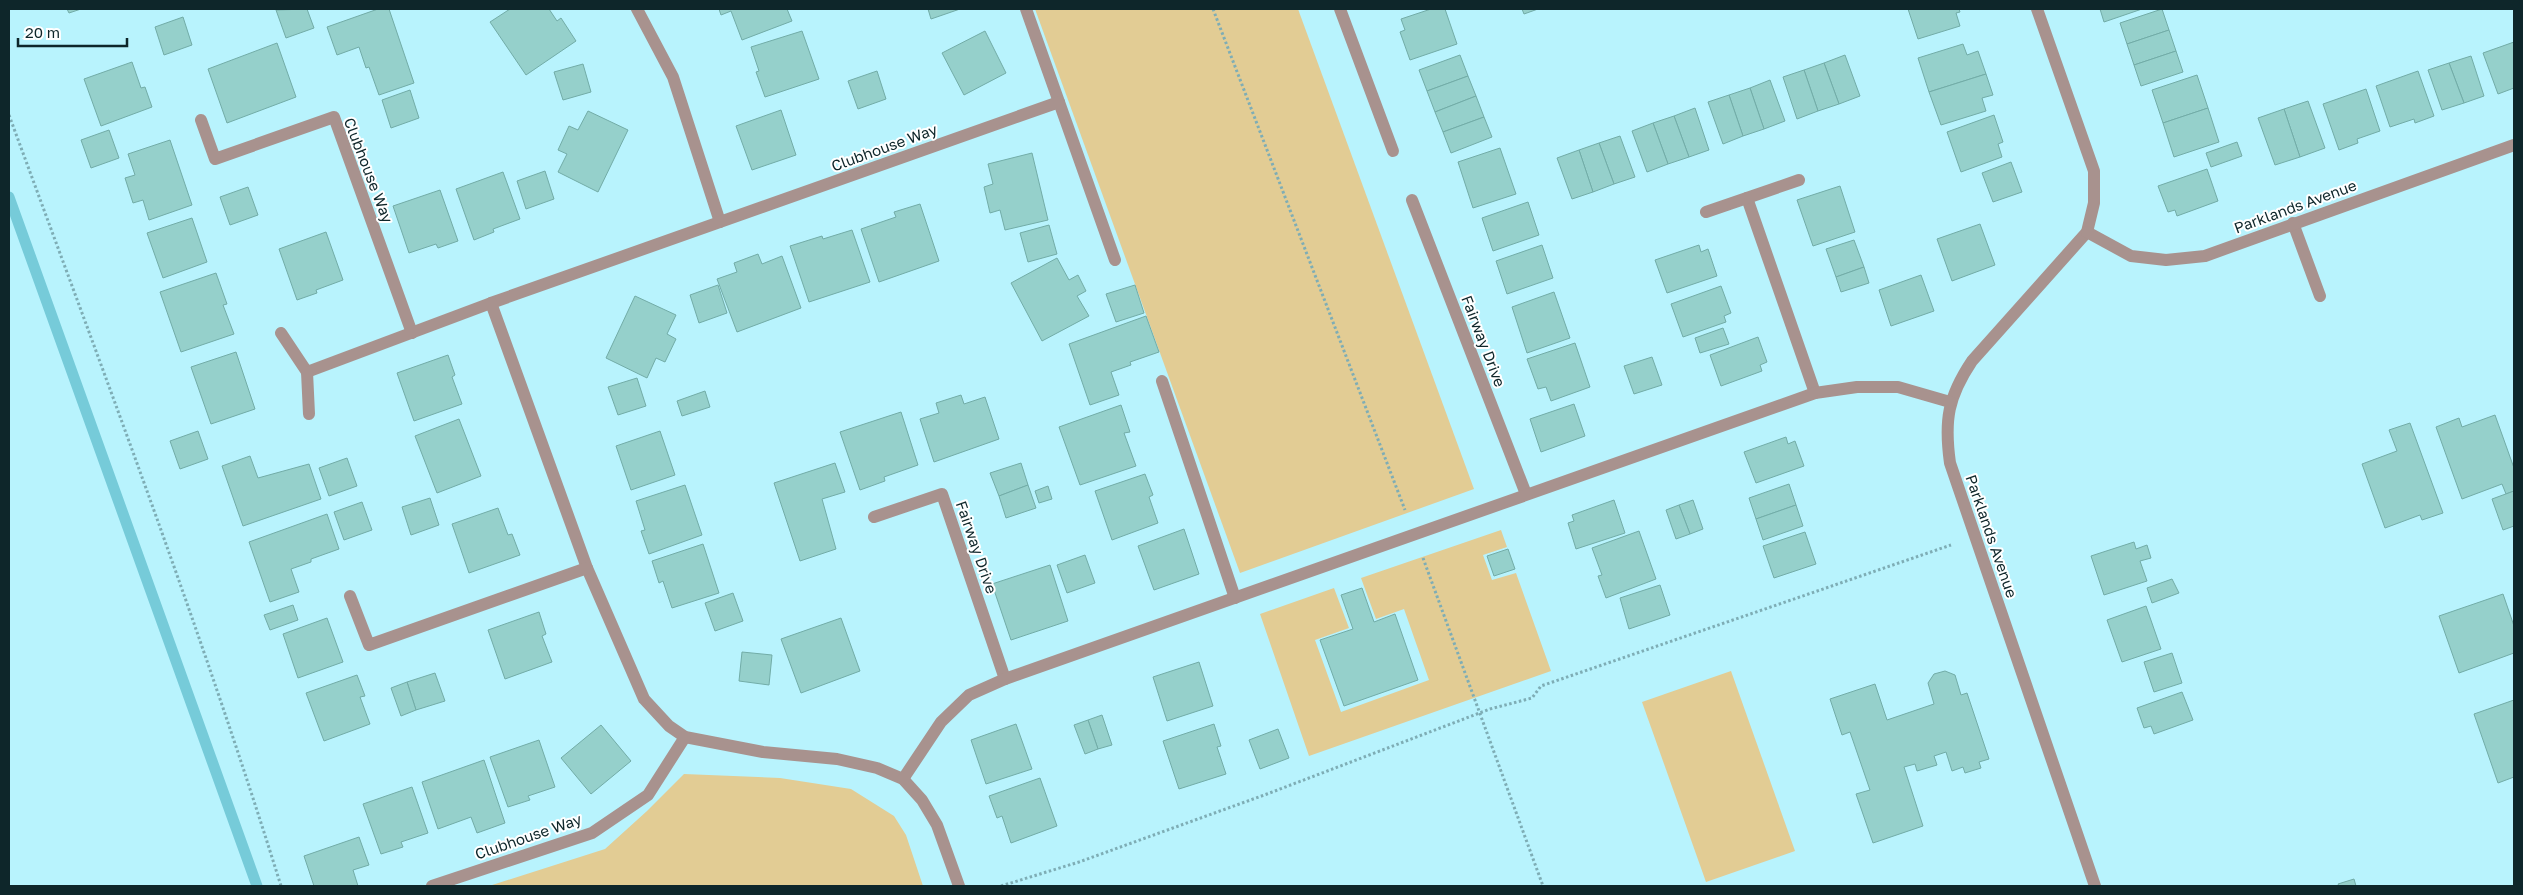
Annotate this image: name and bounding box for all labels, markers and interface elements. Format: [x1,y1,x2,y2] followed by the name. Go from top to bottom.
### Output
[18,15,126,47] scale bar
[25,23,60,41] text: 20 m
[341,115,398,226] street label: Clubhouse Way
[829,119,940,175] street label: Clubhouse Way
[2231,175,2359,236] street label: Parklands Avenue
[1458,293,1510,390] street label: Fairway Drive
[1963,472,2022,600] street label: Parklands Avenue
[953,498,1001,596] street label: Fairway Drive
[472,809,584,863] street label: Clubhouse Way

